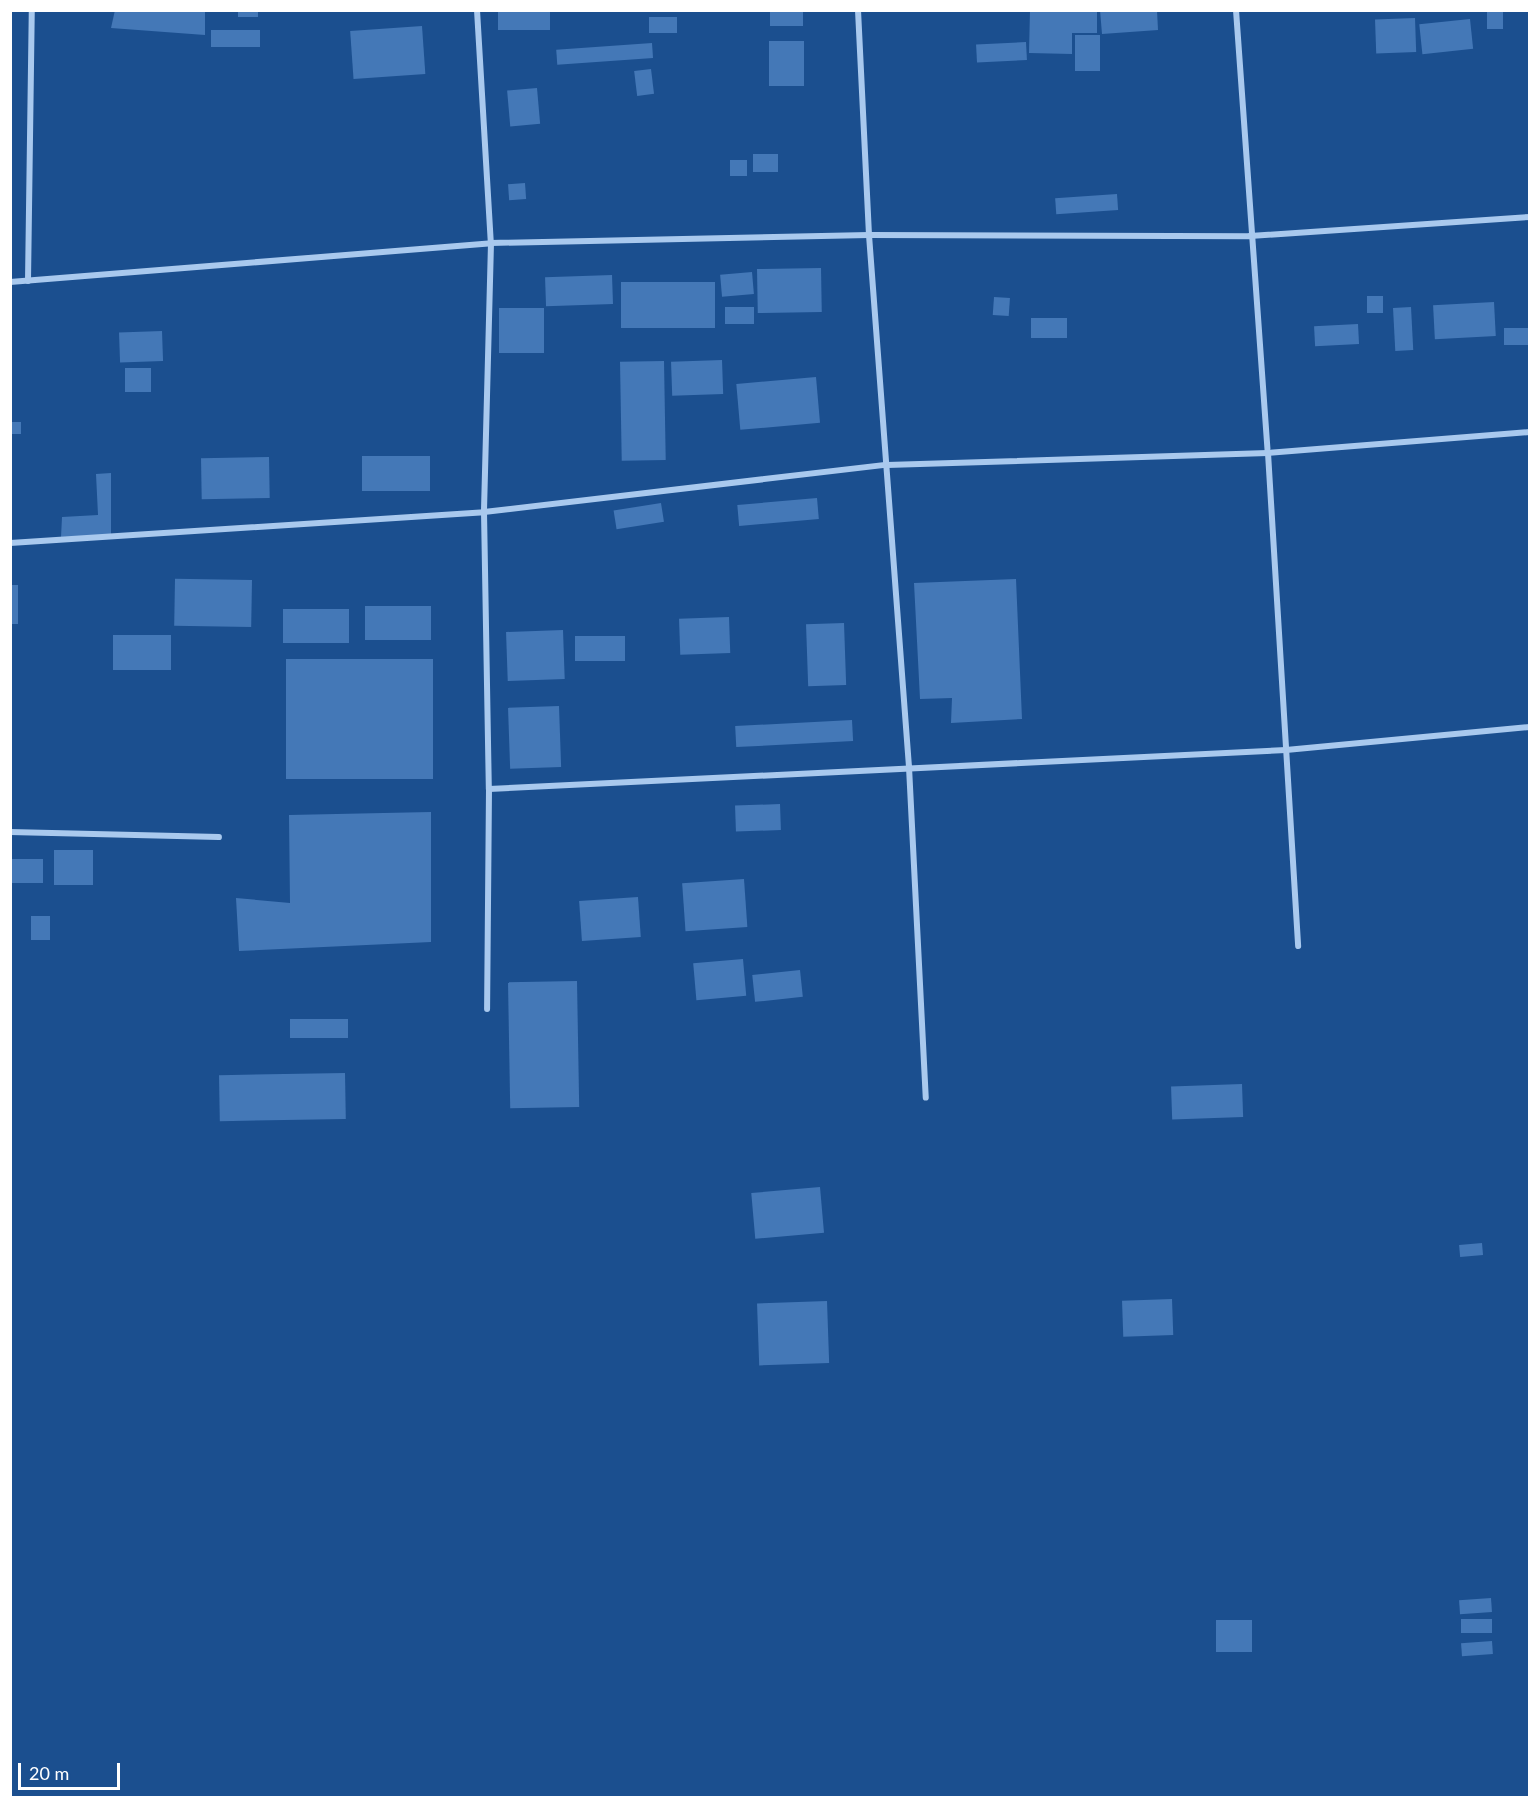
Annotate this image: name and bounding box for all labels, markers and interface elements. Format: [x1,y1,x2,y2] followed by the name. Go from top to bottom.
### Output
[21,1751,123,1789] scale bar
[29,1762,69,1784] text: 20 m

